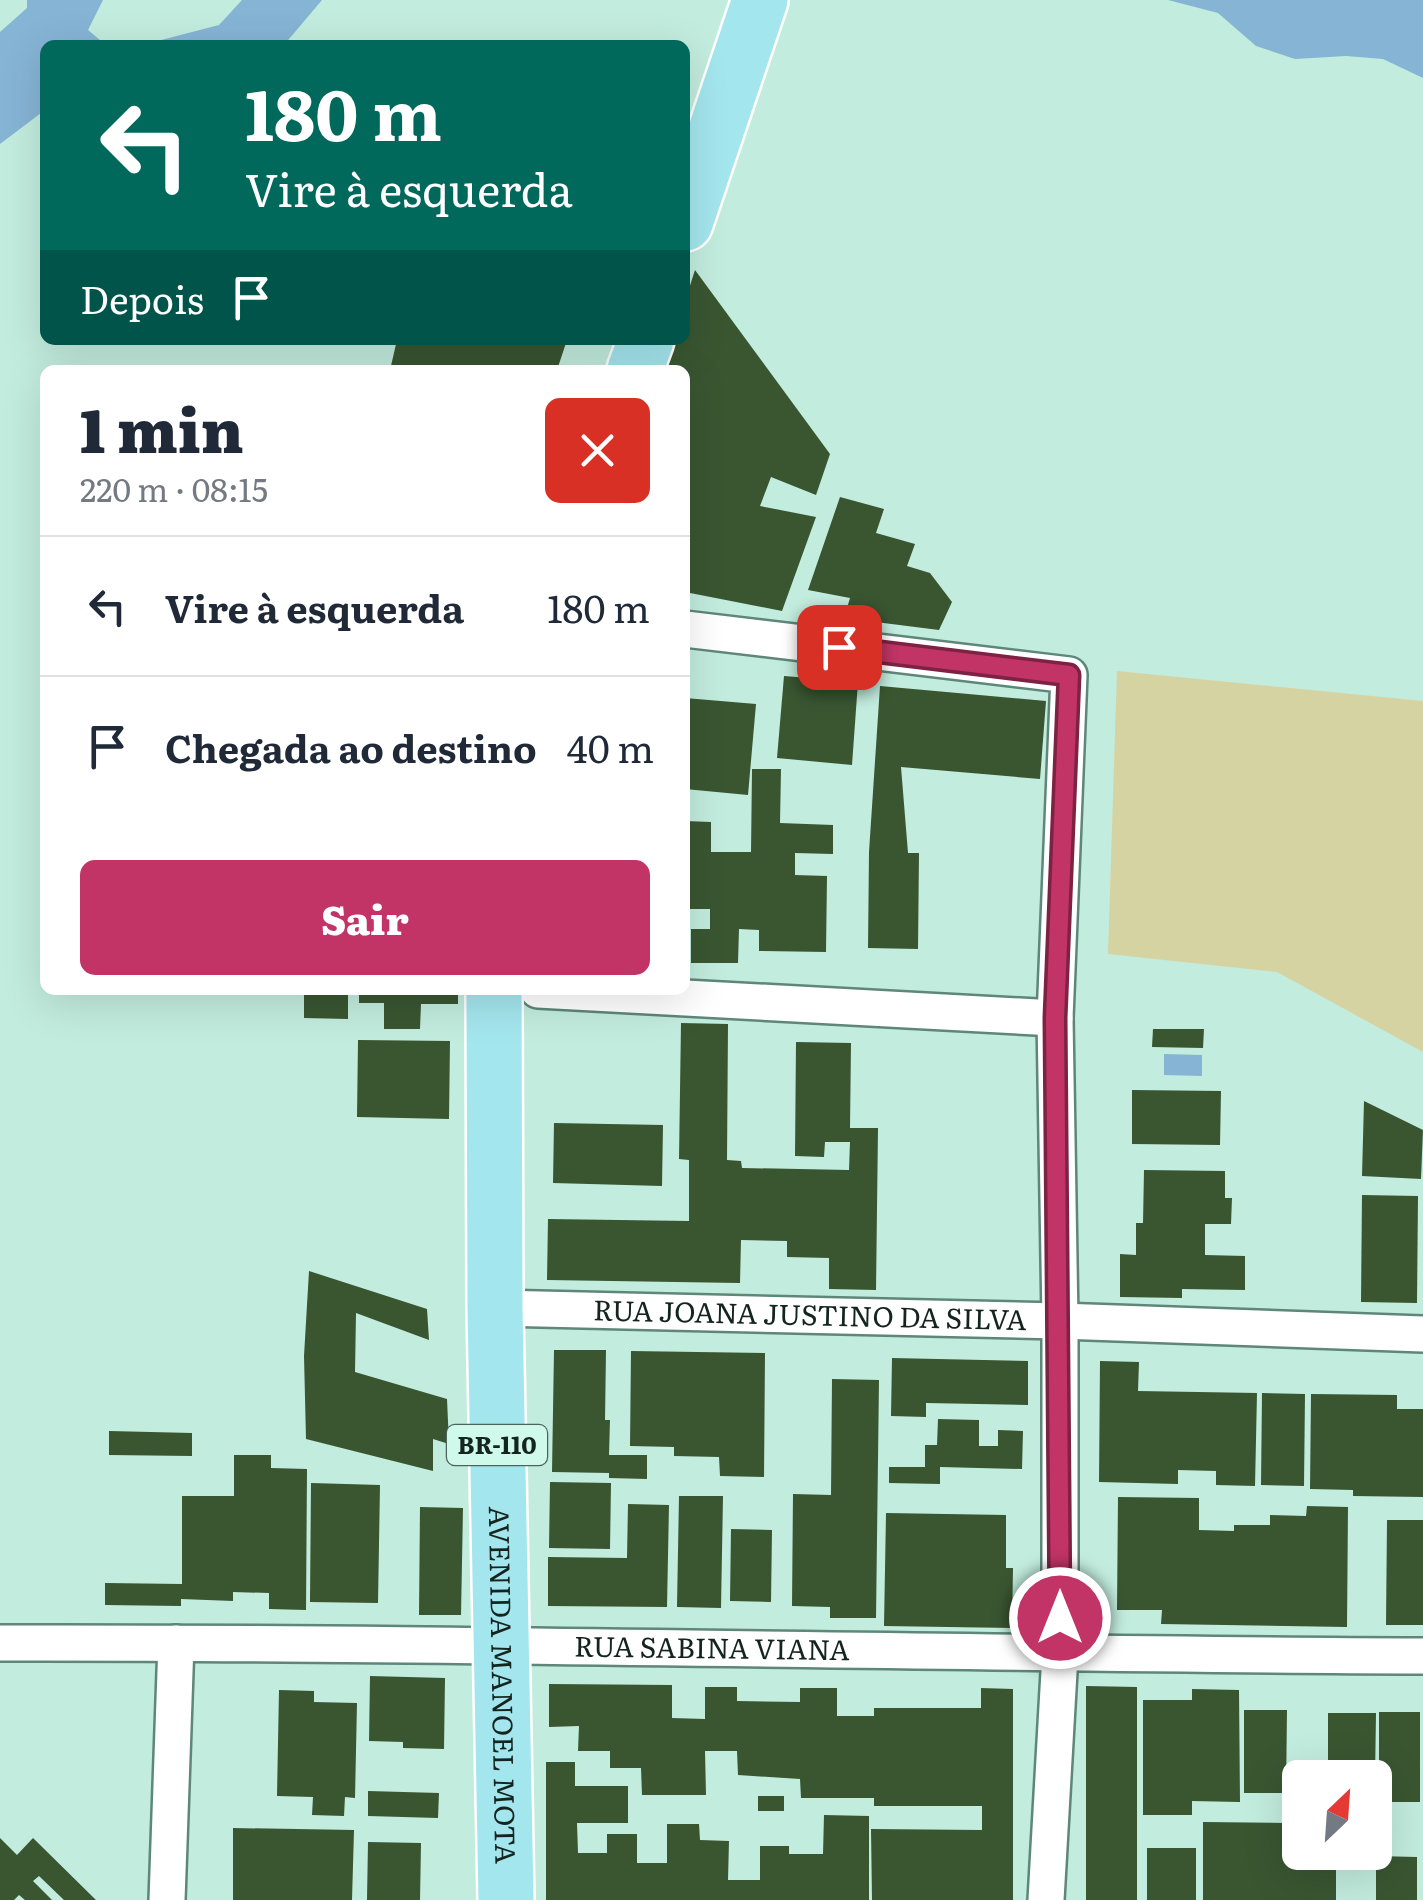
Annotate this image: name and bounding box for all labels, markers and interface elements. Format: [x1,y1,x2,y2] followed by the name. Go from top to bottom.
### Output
[245,59,442,163] text: 180 m
[80,80,210,210] icon: left
[245,154,573,221] text: Vire à esquerda
[80,269,204,326] text: Depois
[224,270,279,325] icon: arrive
[80,382,244,471] text: 1 min
[545,398,650,503] button: close
[80,464,268,512] text: 220 m · 08:15
[165,578,464,635] text: Vire à esquerda
[547,578,650,635] text: 180 m
[80,579,135,634] icon: left
[797,605,882,690] pin
[812,620,867,675] icon: arrive
[165,718,537,775] text: Chegada ao destino
[567,718,654,775] text: 40 m
[80,719,135,774] icon: arrive
[80,860,650,975] button: Sair
[593,1287,1027,1339] street label: RUA JOANA JUSTINO DA SILVA
[447,1425,547,1465] road number: BR-110
[480,1506,528,1865] street label: AVENIDA MANOEL MOTA
[1008,1566,1112,1670] position arrow
[574,1624,851,1669] street label: RUA SABINA VIANA
[1282,1760,1392,1870] north arrow
[1282,1760,1392,1870] map controls

